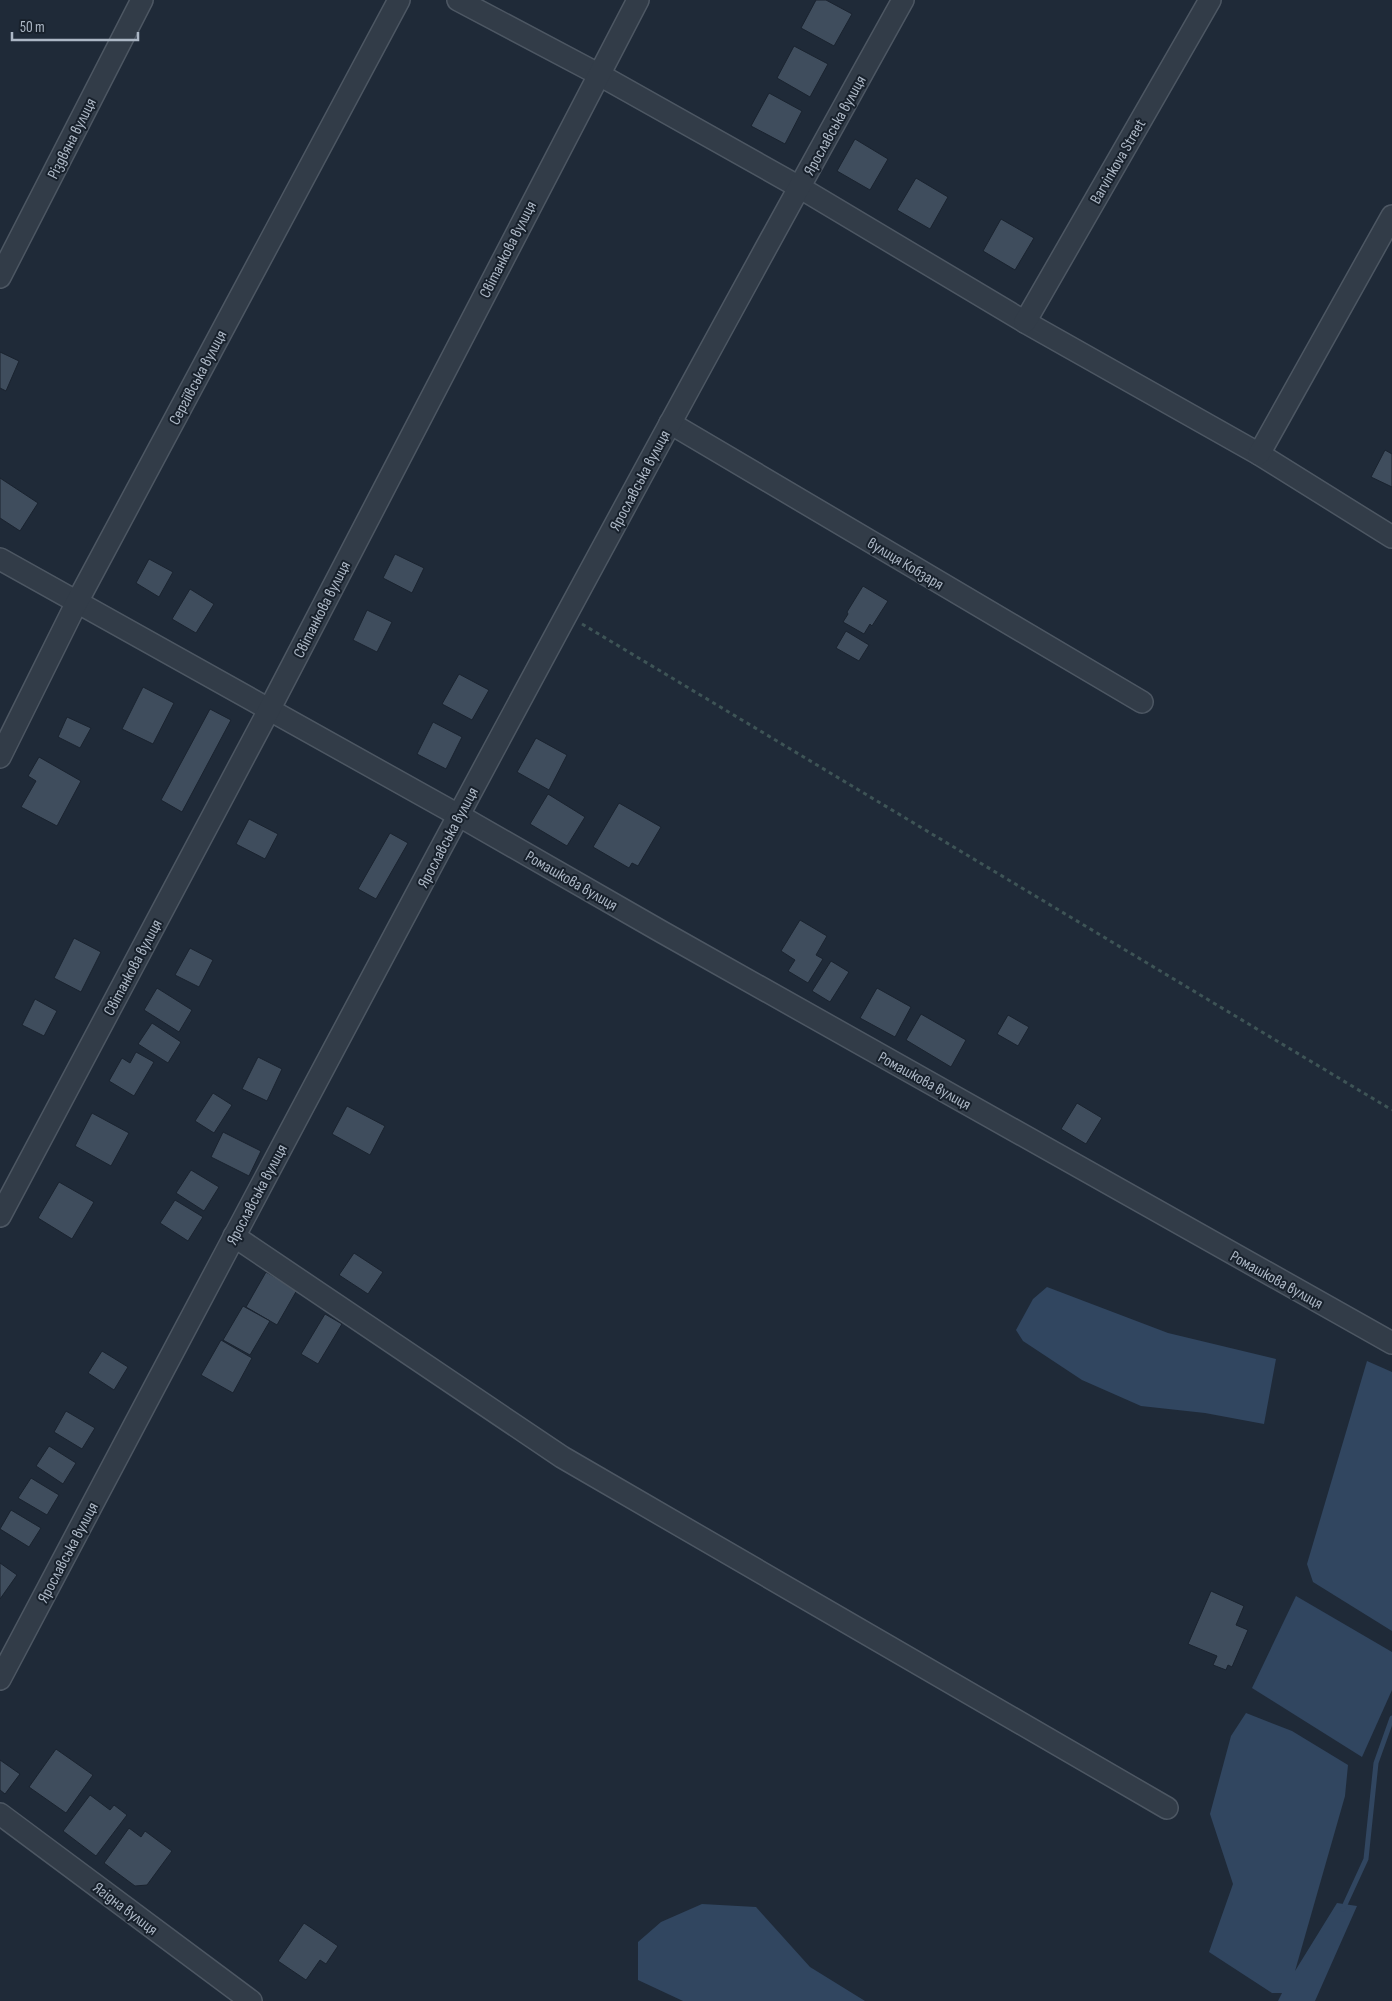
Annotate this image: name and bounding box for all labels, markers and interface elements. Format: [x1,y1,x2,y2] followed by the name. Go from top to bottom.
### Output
[12,10,139,42] scale bar
[20,18,45,37] text: 50 m
[800,73,871,179] street label: Ярославська вулиця
[44,95,101,182] street label: Різдвяна вулиця
[1086,116,1150,208] street label: Barvinkova Street
[476,198,541,301] street label: Світанкова вулиця
[165,327,231,428] street label: Сергіївська вулиця
[606,427,675,534] street label: Ярославська вулиця
[864,534,947,594] street label: вулиця Кобзаря
[290,558,355,661] street label: Світанкова вулиця
[414,784,483,891] street label: Ярославська вулиця
[522,847,621,915] street label: Ромашкова вулиця
[100,916,167,1019] street label: Світанкова вулиця
[874,1048,974,1115] street label: Ромашкова вулиця
[223,1141,292,1248] street label: Ярославська вулиця
[1226,1247,1326,1314] street label: Ромашкова вулиця
[34,1499,103,1606] street label: Ярославська вулиця
[89,1879,161,1940] street label: Ягідна вулиця

